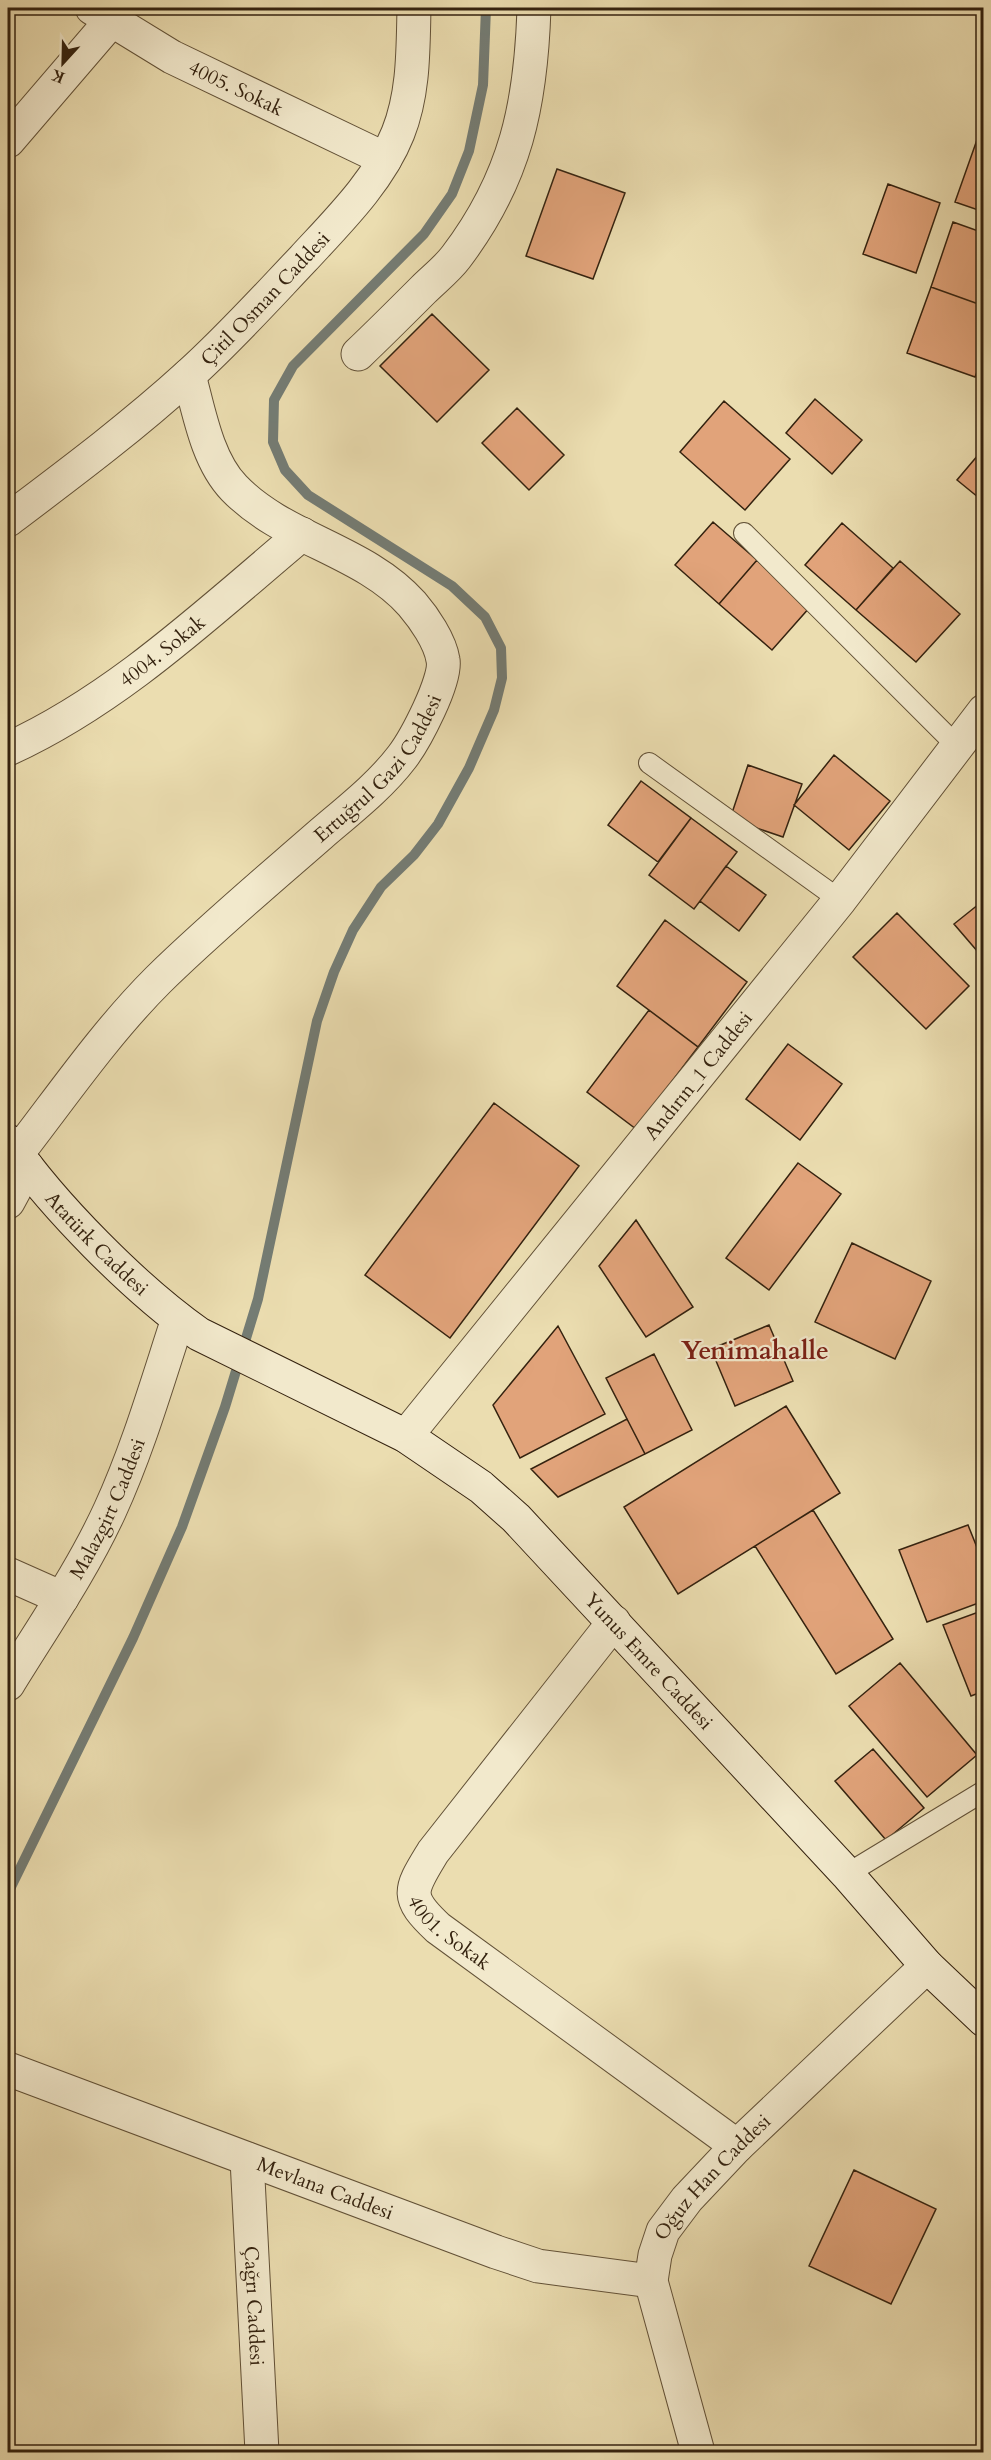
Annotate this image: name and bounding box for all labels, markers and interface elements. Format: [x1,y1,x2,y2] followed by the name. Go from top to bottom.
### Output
[33,33,93,93] north arrow
[184,53,288,122] street label: 4005. Sokak
[48,63,68,89] text: K
[194,225,336,371] street label: Çitil Osman Caddesi
[113,608,211,693] street label: 4004. Sokak
[308,690,448,848] street label: Ertuğrul Gazi Caddesi
[638,1005,759,1145] street label: Andırın_1 Caddesi
[39,1185,155,1302] street label: Atatürk Caddesi
[681,1333,829,1368] district label: Yenimahalle
[63,1434,151,1584] street label: Malazgirt Caddesi
[578,1587,720,1736] street label: Yunus Emre Caddesi
[402,1891,497,1976] street label: 4001. Sokak
[647,2107,777,2246] street label: Oğuz Han Caddesi
[253,2150,398,2226] street label: Mevlana Caddesi
[238,2245,271,2367] street label: Çağrı Caddesi

